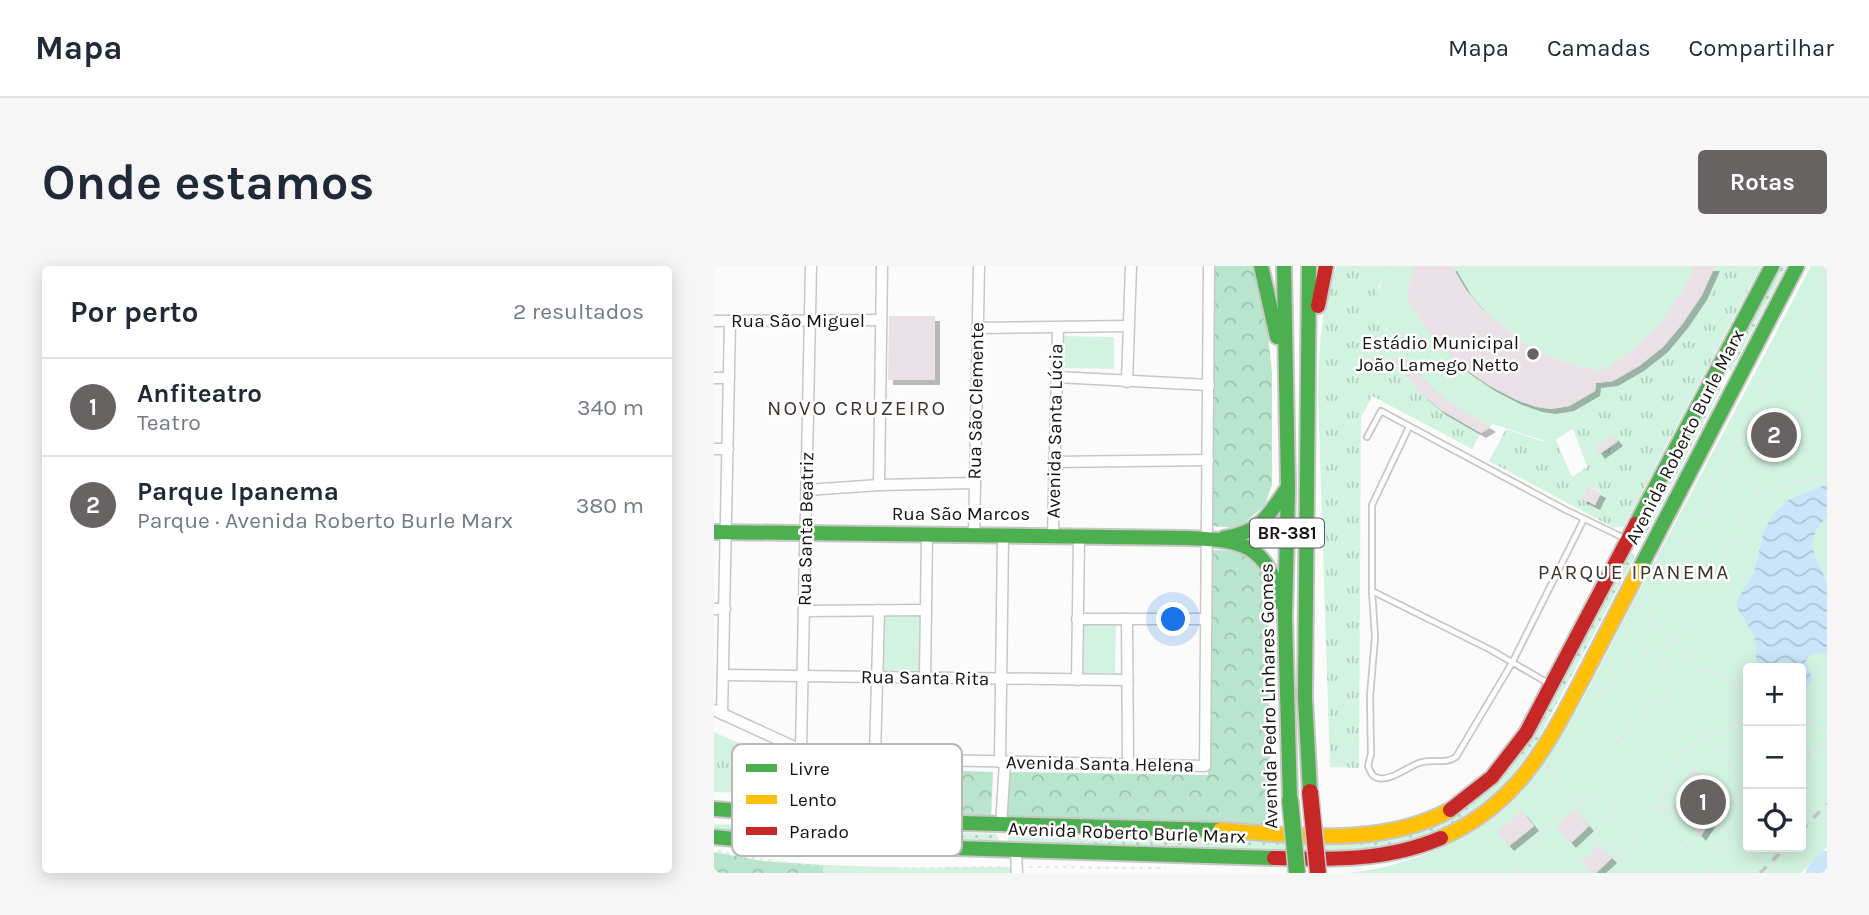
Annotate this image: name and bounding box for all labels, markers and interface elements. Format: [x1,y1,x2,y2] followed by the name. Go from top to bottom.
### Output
[35,29,123,67] text: Mapa
[1448,34,1509,62] text: Mapa
[1547,34,1651,62] text: Camadas
[1689,34,1834,62] text: Compartilhar
[1698,150,1827,214] button: Rotas
[42,154,374,211] text: Onde estamos
[70,294,199,330] text: Por perto
[513,298,644,325] text: 2 resultados
[731,310,865,332] street label: Rua São Miguel
[964,322,988,480] street label: Rua São Clemente
[1621,326,1749,548] street label: Avenida Roberto Burle Marx
[1356,332,1519,376] place label: Estádio Municipal João Lamego Netto
[1042,343,1068,519] street label: Avenida Santa Lúcia
[1525,346,1541,362] marker: Estádio Municipal João Lamego Netto
[137,378,262,409] text: Anfiteatro
[89,394,97,421] text: 1
[577,394,644,421] text: 340 m
[767,396,947,420] district label: NOVO CRUZEIRO
[137,409,201,436] text: Teatro
[1751,409,1797,461] pin: 2
[794,452,818,606] street label: Rua Santa Beatriz
[137,476,339,507] text: Parque Ipanema
[86,492,100,519] text: 2
[576,492,644,519] text: 380 m
[892,503,1030,525] street label: Rua São Marcos
[137,507,513,534] text: Parque · Avenida Roberto Burle Marx
[1250,519,1324,548] road number: BR-381
[1538,560,1730,584] district label: PARQUE IPANEMA
[1256,563,1282,829] street label: Avenida Pedro Linhares Gomes
[1156,602,1190,636] your location
[1743,663,1806,852] map controls
[1743,663,1806,726] button: +
[861,666,989,690] street label: Rua Santa Rita
[1743,726,1806,789] button: −
[732,744,962,856] legend
[1006,751,1194,777] street label: Avenida Santa Helena
[789,758,830,780] text: Livre
[1680,776,1726,828] pin: 1
[789,789,837,811] text: Lento
[1743,789,1806,852] button: locate
[1008,818,1247,848] street label: Avenida Roberto Burle Marx
[789,821,849,843] text: Parado

